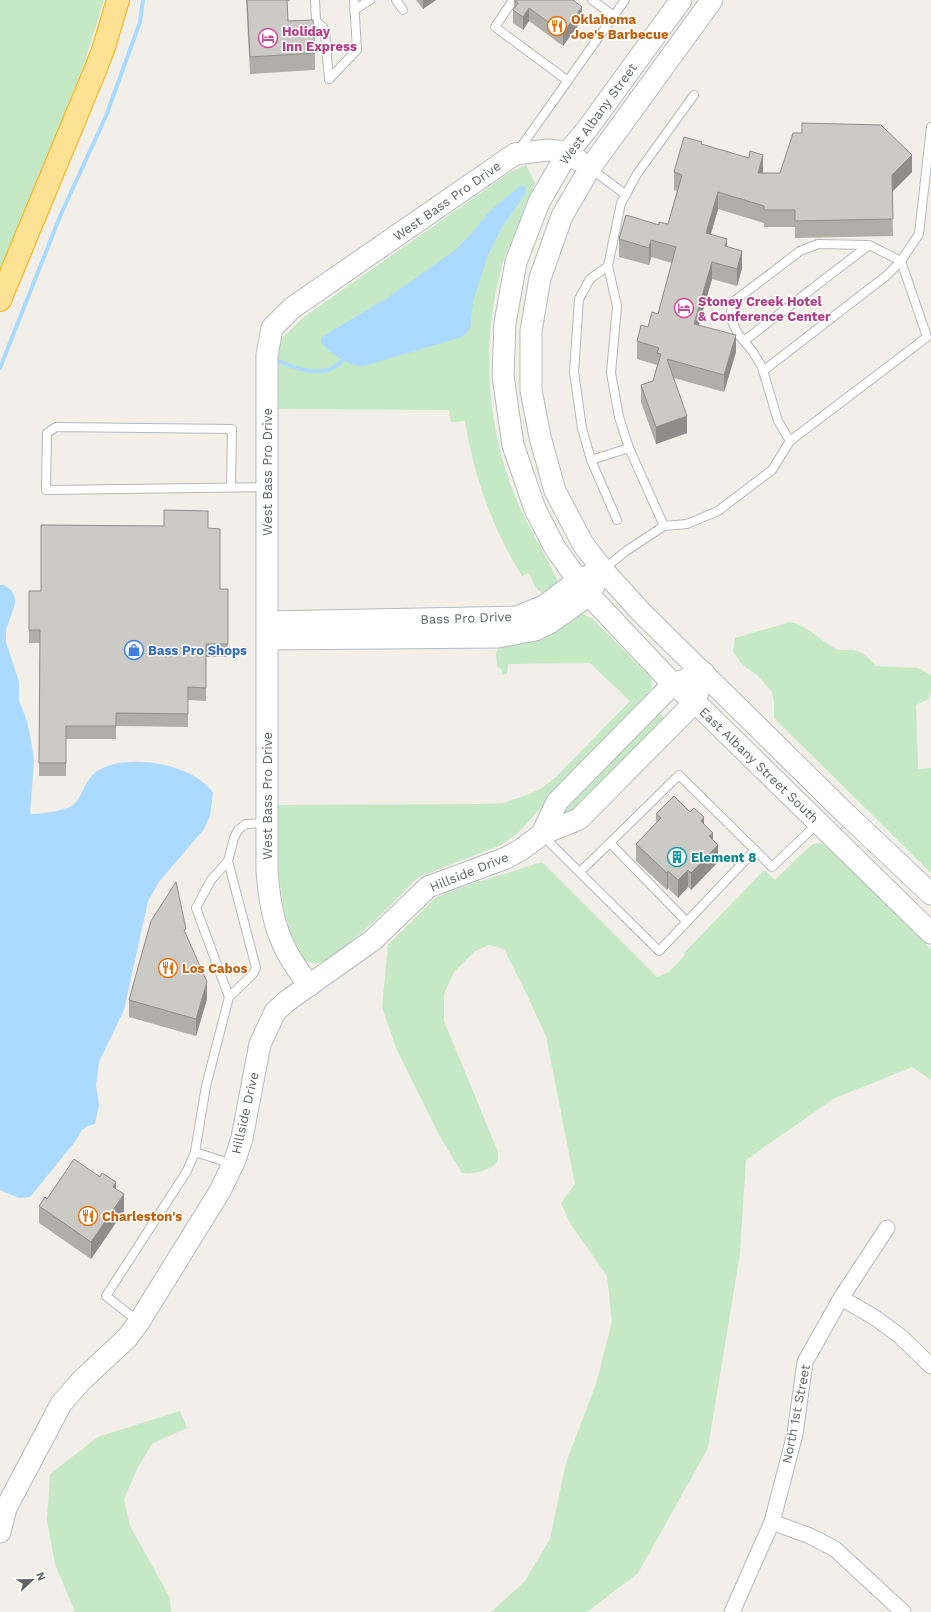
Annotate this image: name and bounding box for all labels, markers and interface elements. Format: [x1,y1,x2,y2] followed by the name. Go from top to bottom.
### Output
[571,12,669,42] place label: Oklahoma Joe's Barbecue
[546,15,568,37] restaurant icon: Oklahoma Joe's Barbecue
[282,24,357,54] place label: Holiday Inn Express
[257,27,279,49] hotel icon: Holiday Inn Express
[556,60,640,168] street label: West Albany Street
[390,158,504,244] street label: West Bass Pro Drive
[698,294,831,324] place label: Stoney Creek Hotel & Conference Center
[673,297,695,319] hotel icon: Stoney Creek Hotel & Conference Center
[260,408,275,536] street label: West Bass Pro Drive
[420,609,512,627] street label: Bass Pro Drive
[123,639,145,661] shop icon: Bass Pro Shops
[148,643,247,658] place label: Bass Pro Shops
[696,704,822,826] street label: East Albany Street South
[260,732,275,860] street label: West Bass Pro Drive
[666,846,688,868] building icon: Element 8
[427,849,511,895] street label: Hillside Drive
[691,850,756,865] place label: Element 8
[157,957,179,979] restaurant icon: Los Cabos
[182,961,248,976] place label: Los Cabos
[228,1071,262,1155] street label: Hillside Drive
[77,1205,99,1227] restaurant icon: Charleston's
[102,1209,182,1224] place label: Charleston's
[779,1363,813,1465] street label: North 1st Street
[12,1560,52,1600] north arrow
[33,1570,48,1583] text: N

